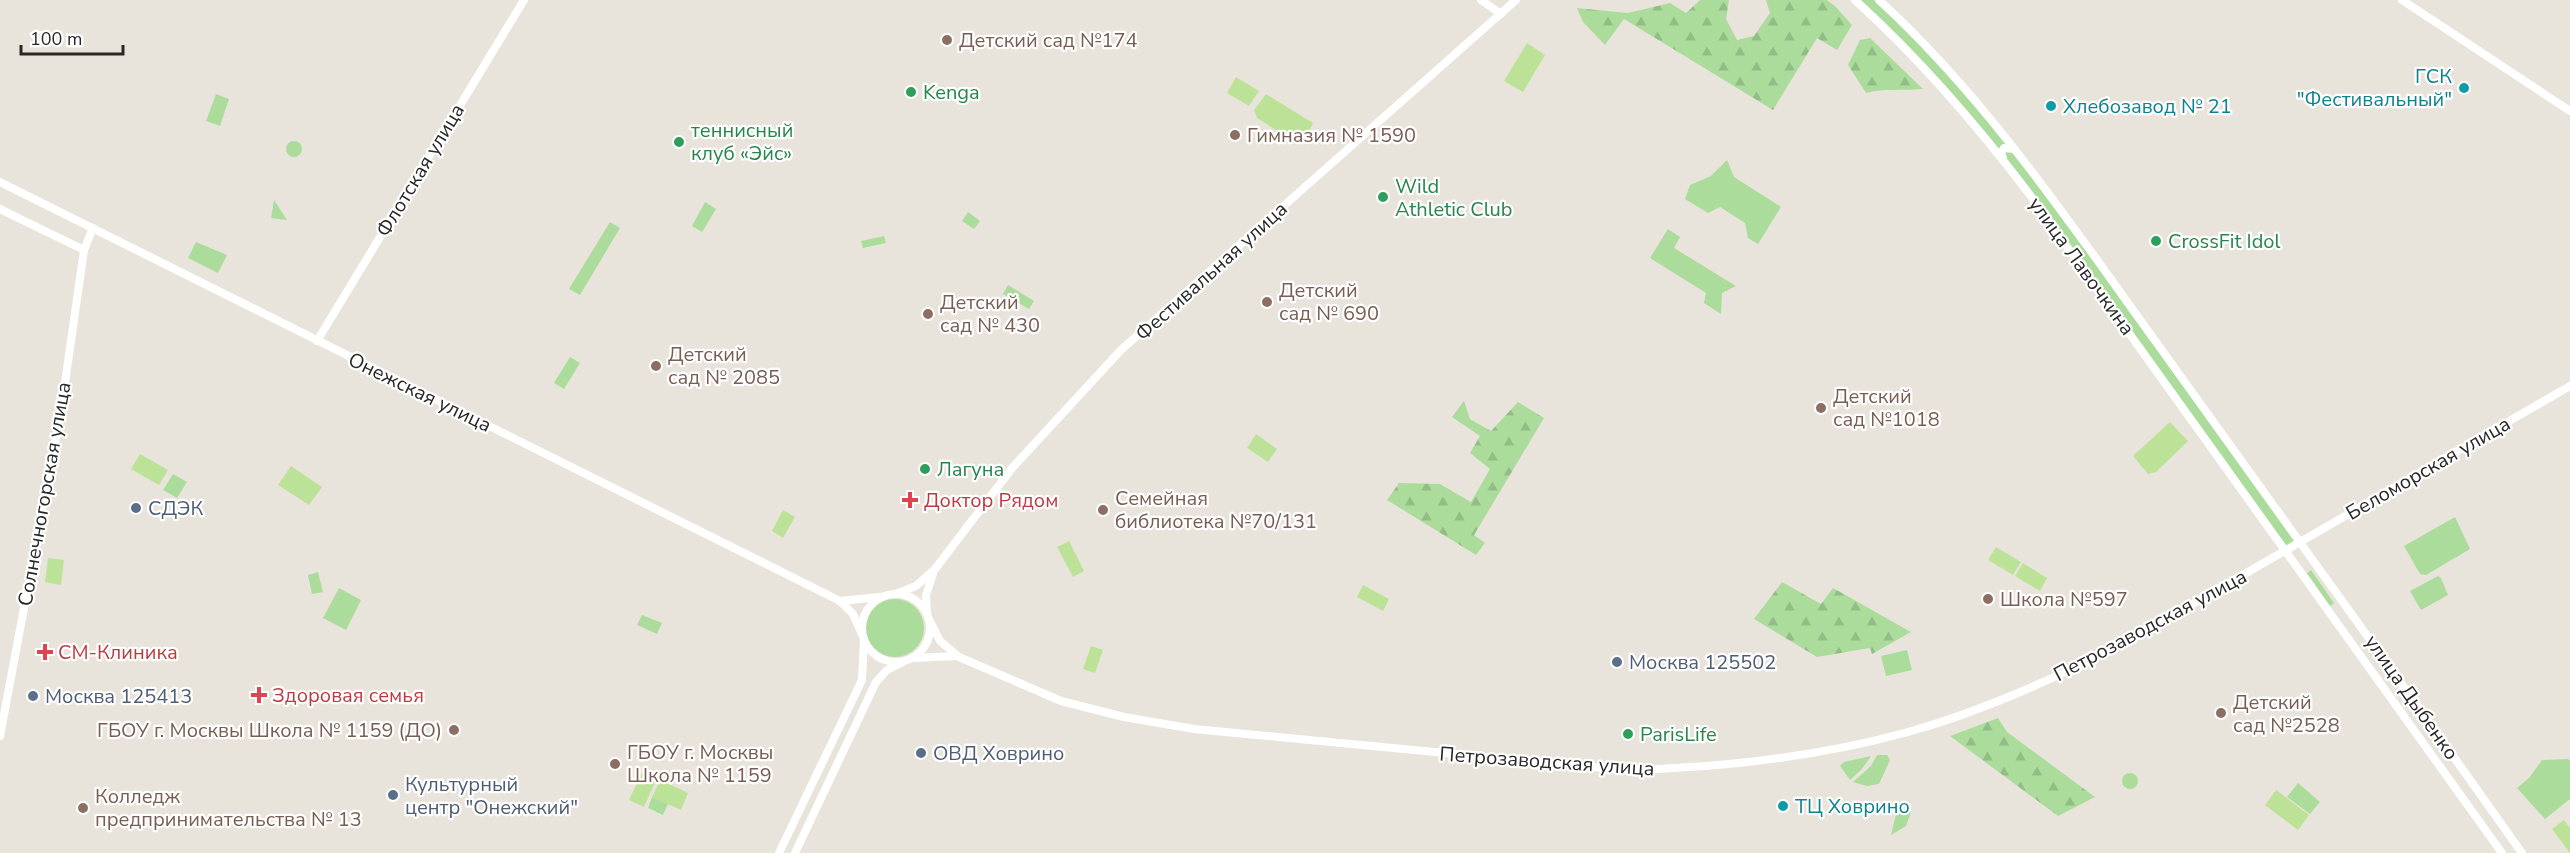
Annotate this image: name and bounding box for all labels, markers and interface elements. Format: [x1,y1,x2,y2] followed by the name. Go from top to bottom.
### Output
[21,18,123,56] scale bar
[30,27,82,51] text: 100 m
[959,27,1138,54] place label: Детский сад №174
[940,33,954,47] marker: Детский сад №174
[2297,63,2452,113] place label: ГСК "Фестивальный"
[923,79,980,106] place label: Kenga
[2457,81,2471,95] marker: ГСК "Фестивальный"
[904,85,918,99] marker: Kenga
[2063,93,2232,120] place label: Хлебозавод № 21
[370,99,471,242] street label: Флотская улица
[2044,99,2058,113] marker: Хлебозавод № 21
[691,117,793,167] place label: теннисный клуб «Эйс»
[1247,122,1416,149] place label: Гимназия № 1590
[1228,128,1242,142] marker: Гимназия № 1590
[672,135,686,149] marker: теннисный клуб «Эйс»
[1395,173,1512,223] place label: Wild Athletic Club
[1376,190,1390,204] marker: Wild Athletic Club
[2022,192,2141,341] street label: улица Лавочкина
[1130,196,1293,347] street label: Фестивальная улица
[2168,228,2280,255] place label: CrossFit Idol
[2149,234,2163,248] marker: CrossFit Idol
[1279,277,1379,327] place label: Детский сад № 690
[940,289,1040,339] place label: Детский сад № 430
[1260,295,1274,309] marker: Детский сад № 690
[921,307,935,321] marker: Детский сад № 430
[668,341,780,391] place label: Детский сад № 2085
[344,346,496,439] street label: Онежская улица
[649,359,663,373] marker: Детский сад № 2085
[11,380,77,608] street label: Солнечногорская улица
[1833,383,1940,433] place label: Детский сад №1018
[1814,401,1828,415] marker: Детский сад №1018
[2341,410,2515,527] street label: Беломорская улица
[937,456,1004,483] place label: Лагуна
[918,462,932,476] marker: Лагуна
[1115,485,1317,535] place label: Семейная библиотека №70/131
[924,487,1058,514] place label: Доктор Рядом
[901,491,919,509] marker: Доктор Рядом
[148,495,203,522] place label: СДЭК
[129,501,143,515] marker: СДЭК
[1096,503,1110,517] marker: Семейная библиотека №70/131
[2049,563,2252,688] street label: Петрозаводская улица
[2000,586,2128,613] place label: Школа №597
[1981,592,1995,606] marker: Школа №597
[2358,629,2465,765] street label: улица Дыбенко
[58,639,178,666] place label: СМ-Клиника
[36,643,54,661] marker: СМ-Клиника
[1629,649,1776,676] place label: Москва 125502
[1610,655,1624,669] marker: Москва 125502
[272,682,424,709] place label: Здоровая семья
[45,683,192,710] place label: Москва 125413
[250,686,268,704] marker: Здоровая семья
[26,689,40,703] marker: Москва 125413
[2233,689,2340,739] place label: Детский сад №2528
[2214,706,2228,720] marker: Детский сад №2528
[97,717,442,744] place label: ГБОУ г. Москвы Школа № 1159 (ДО)
[1640,721,1717,748] place label: ParisLife
[447,723,461,737] marker: ГБОУ г. Москвы Школа № 1159 (ДО)
[1621,727,1635,741] marker: ParisLife
[627,739,773,789] place label: ГБОУ г. Москвы Школа № 1159
[933,740,1064,767] place label: ОВД Ховрино
[1439,741,1655,782] street label: Петрозаводская улица
[914,746,928,760] marker: ОВД Ховрино
[608,757,622,771] marker: ГБОУ г. Москвы Школа № 1159
[405,771,578,821] place label: Культурный центр "Онежский"
[95,783,362,833] place label: Колледж предпринимательства № 13
[386,788,400,802] marker: Культурный центр "Онежский"
[1795,793,1910,820] place label: ТЦ Ховрино
[1776,799,1790,813] marker: ТЦ Ховрино
[76,801,90,815] marker: Колледж предпринимательства № 13

